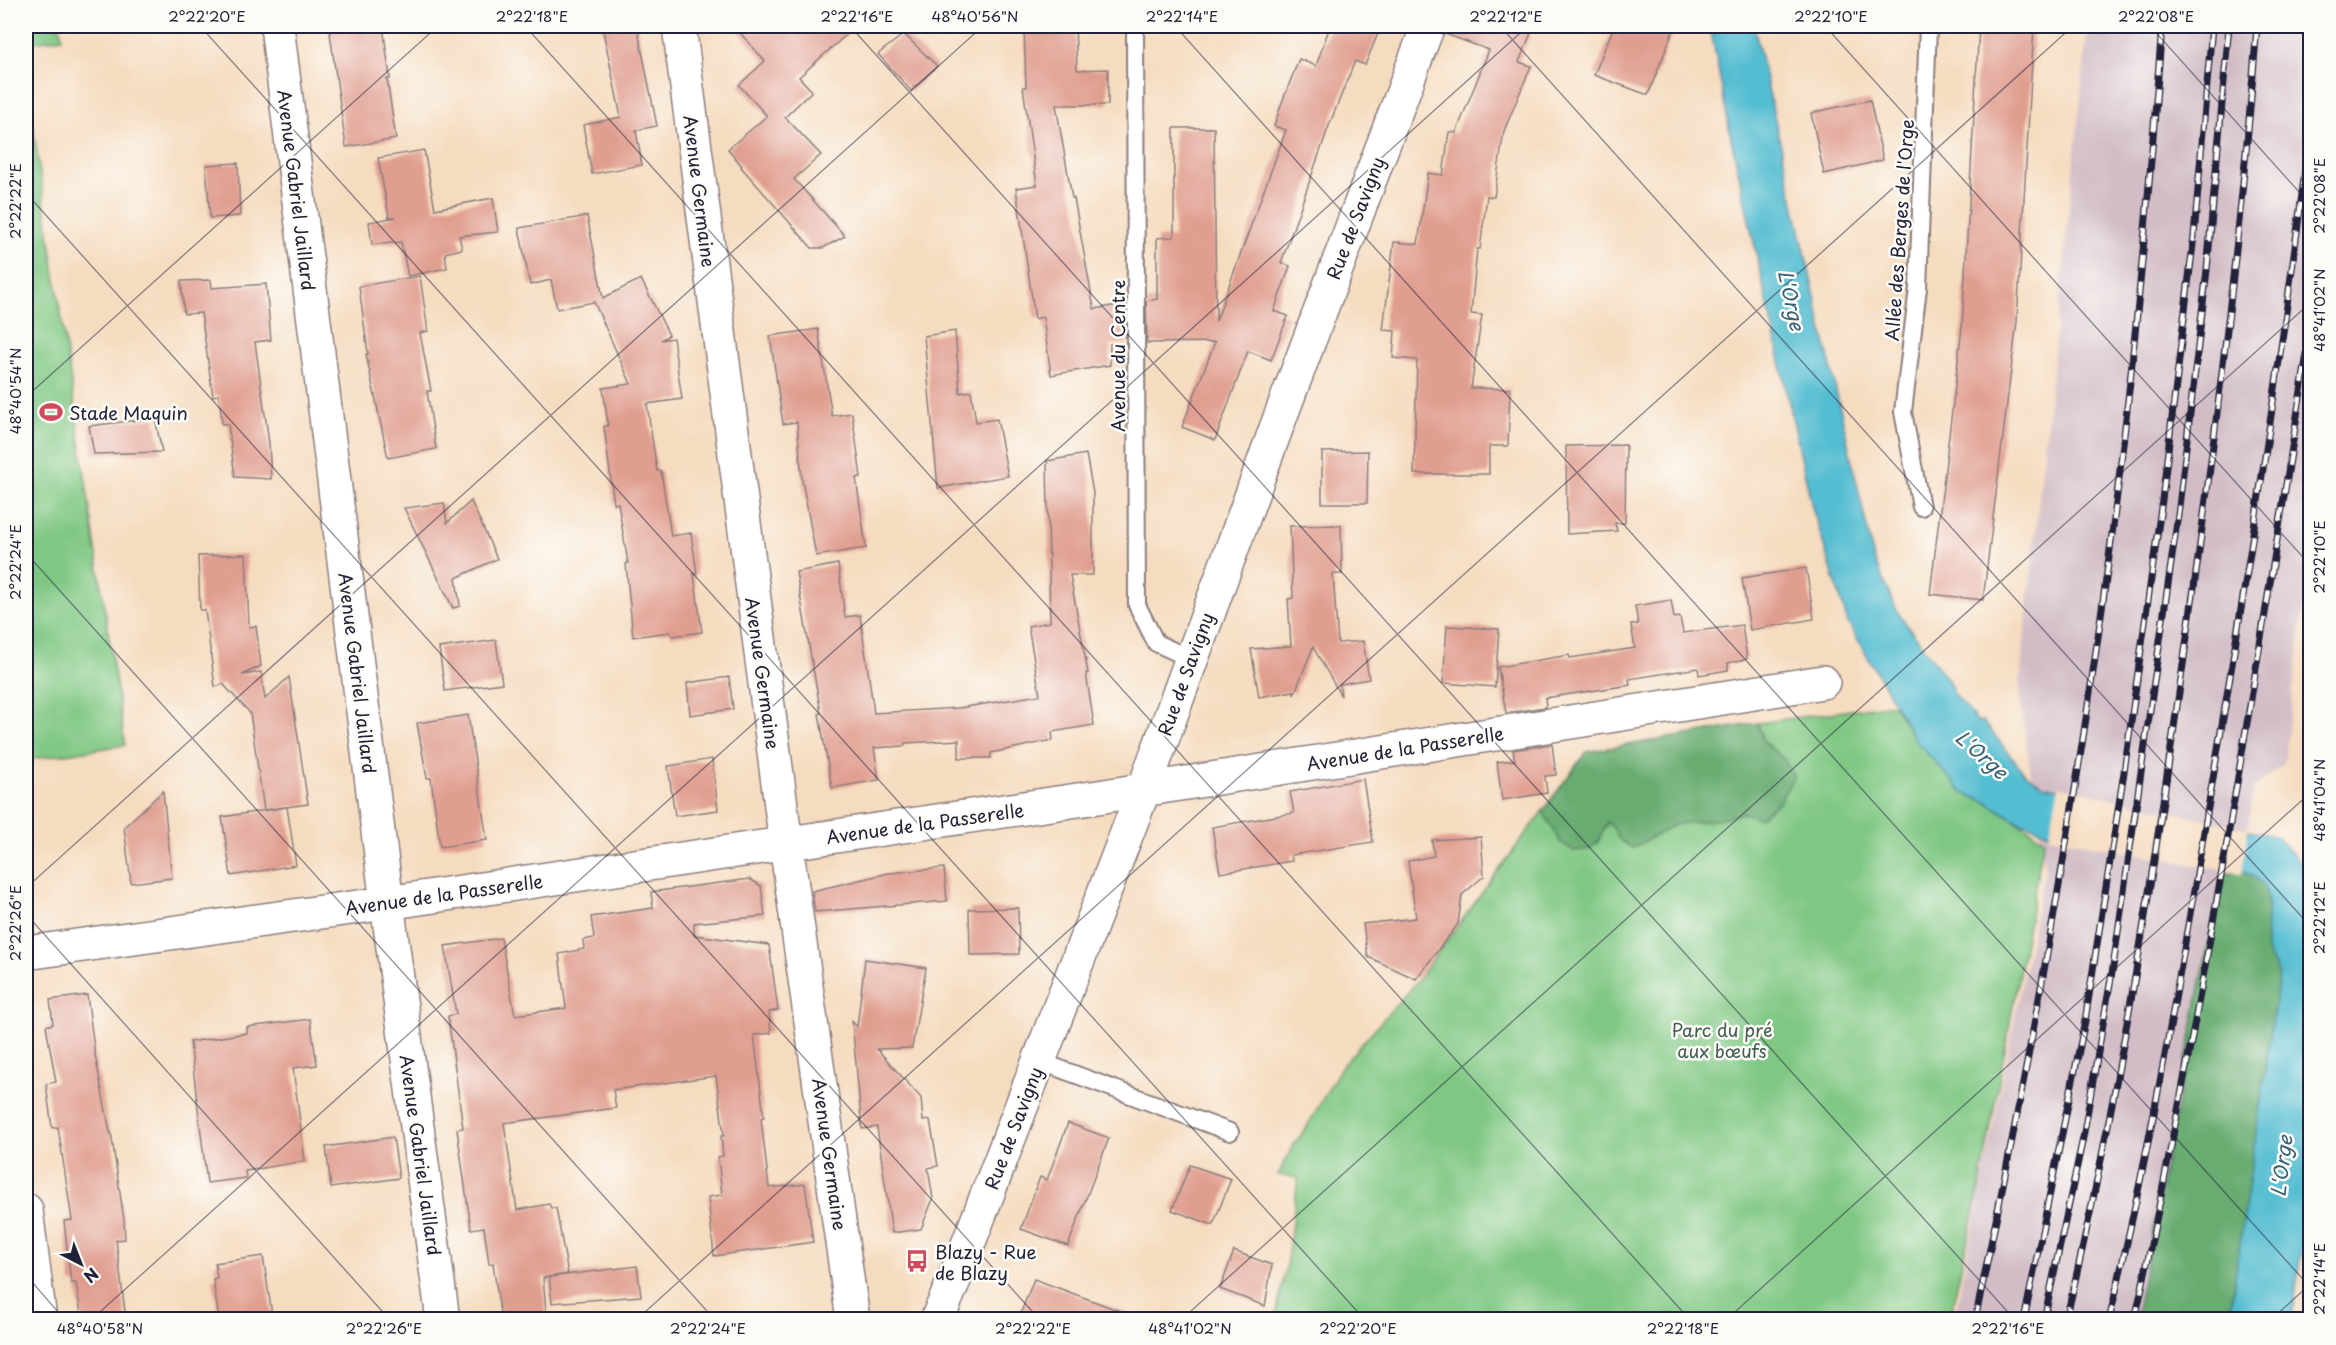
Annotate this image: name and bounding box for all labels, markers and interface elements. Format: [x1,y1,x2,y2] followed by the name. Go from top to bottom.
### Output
[168,4,246,27] text: 2°22'20"E
[496,4,568,27] text: 2°22'18"E
[820,4,894,27] text: 2°22'16"E
[931,4,1019,27] text: 48°40'56"N
[1146,4,1218,27] text: 2°22'14"E
[1469,4,1543,27] text: 2°22'12"E
[1794,4,1868,27] text: 2°22'10"E
[2118,4,2194,27] text: 2°22'08"E
[271,88,323,292] street label: Avenue Gabriel Jaillard
[677,113,723,269] street label: Avenue Germaine
[1878,118,1920,342] street label: Allée des Berges de l'Orge
[1319,153,1391,283] street label: Rue de Savigny
[2307,158,2330,234] text: 2°22'08"E
[3,163,26,239] text: 2°22'22"E
[1771,267,1813,334] water label: L'Orge
[2307,268,2330,352] text: 48°41'02"N
[1104,280,1131,432] street label: Avenue du Centre
[3,348,26,434] text: 48°40'54"N
[38,399,64,425] sports icon: Stade Maquin
[69,399,188,426] place label: Stade Maquin
[2307,520,2330,594] text: 2°22'10"E
[3,524,26,600] text: 2°22'24"E
[332,571,384,775] street label: Avenue Gabriel Jaillard
[739,595,787,751] street label: Avenue Germaine
[1150,609,1220,739] street label: Rue de Savigny
[1304,719,1506,777] street label: Avenue de la Passerelle
[1949,722,2016,787] water label: L'Orge
[2307,758,2330,842] text: 48°41'04"N
[824,796,1026,850] street label: Avenue de la Passerelle
[343,867,545,921] street label: Avenue de la Passerelle
[2307,881,2330,955] text: 2°22'12"E
[3,885,26,961] text: 2°22'26"E
[1672,1016,1773,1064] park label: Parc du pré aux bœufs
[394,1053,448,1257] street label: Avenue Gabriel Jaillard
[977,1063,1049,1193] street label: Rue de Savigny
[806,1076,854,1232] street label: Avenue Germaine
[2262,1132,2300,1198] water label: L'Orge
[51,1234,111,1294] north arrow
[935,1238,1037,1286] place label: Blazy - Rue de Blazy
[2307,1243,2330,1315] text: 2°22'14"E
[904,1248,930,1274] bus stop icon: Blazy - Rue de Blazy
[79,1263,104,1289] text: N
[57,1316,143,1339] text: 48°40'58"N
[346,1316,422,1339] text: 2°22'26"E
[670,1316,746,1339] text: 2°22'24"E
[995,1316,1071,1339] text: 2°22'22"E
[1148,1316,1232,1339] text: 48°41'02"N
[1319,1316,1397,1339] text: 2°22'20"E
[1647,1316,1719,1339] text: 2°22'18"E
[1971,1316,2045,1339] text: 2°22'16"E

